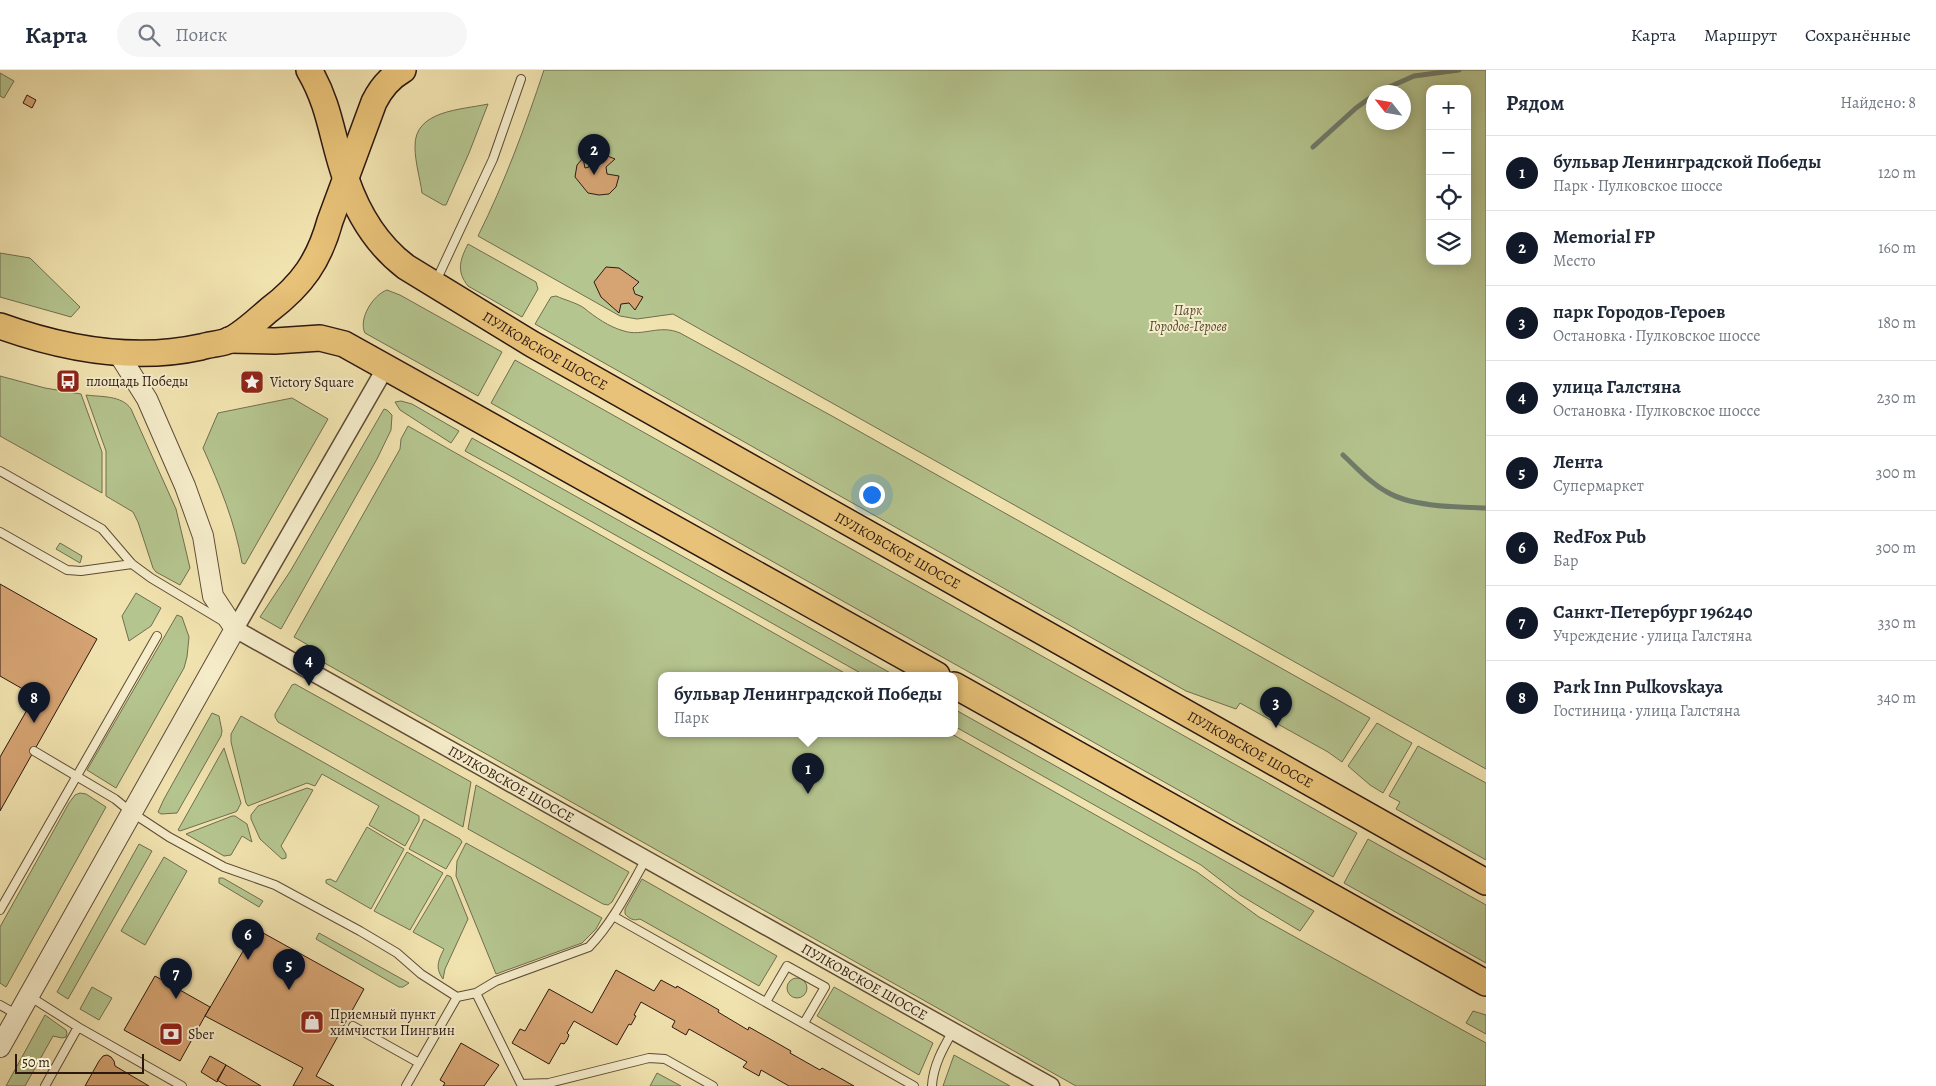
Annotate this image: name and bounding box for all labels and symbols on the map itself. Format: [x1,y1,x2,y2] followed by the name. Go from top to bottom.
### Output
[1366,85,1411,130] north arrow
[578,134,610,175] pin: 2
[1149,301,1228,336] park label: Парк Городов-Героев
[479,307,611,395] street label: ПУЛКОВСКОЕ ШОССЕ
[55,368,81,394] bus stop icon: площадь Победы
[239,369,265,395] place icon: Victory Square
[86,372,188,391] place label: площадь Победы
[269,373,354,392] place label: Victory Square
[859,482,885,508] your location
[831,508,964,594] street label: ПУЛКОВСКОЕ ШОССЕ
[293,645,325,686] pin: 4
[18,682,50,723] pin: 8
[1260,687,1292,728] pin: 3
[1184,706,1317,793] street label: ПУЛКОВСКОЕ ШОССЕ
[444,741,578,827] street label: ПУЛКОВСКОЕ ШОССЕ
[792,753,824,794] pin: 1
[232,919,264,960] pin: 6
[798,939,931,1025] street label: ПУЛКОВСКОЕ ШОССЕ
[273,949,305,990] pin: 5
[160,958,192,999] pin: 7
[330,1005,455,1040] place label: Приемный пункт химчистки Пингвин
[299,1009,325,1035] shop icon: Приемный пункт химчистки Пингвин
[158,1021,184,1047] bank icon: Sber
[188,1025,215,1044] place label: Sber
[15,1051,144,1074] scale bar

